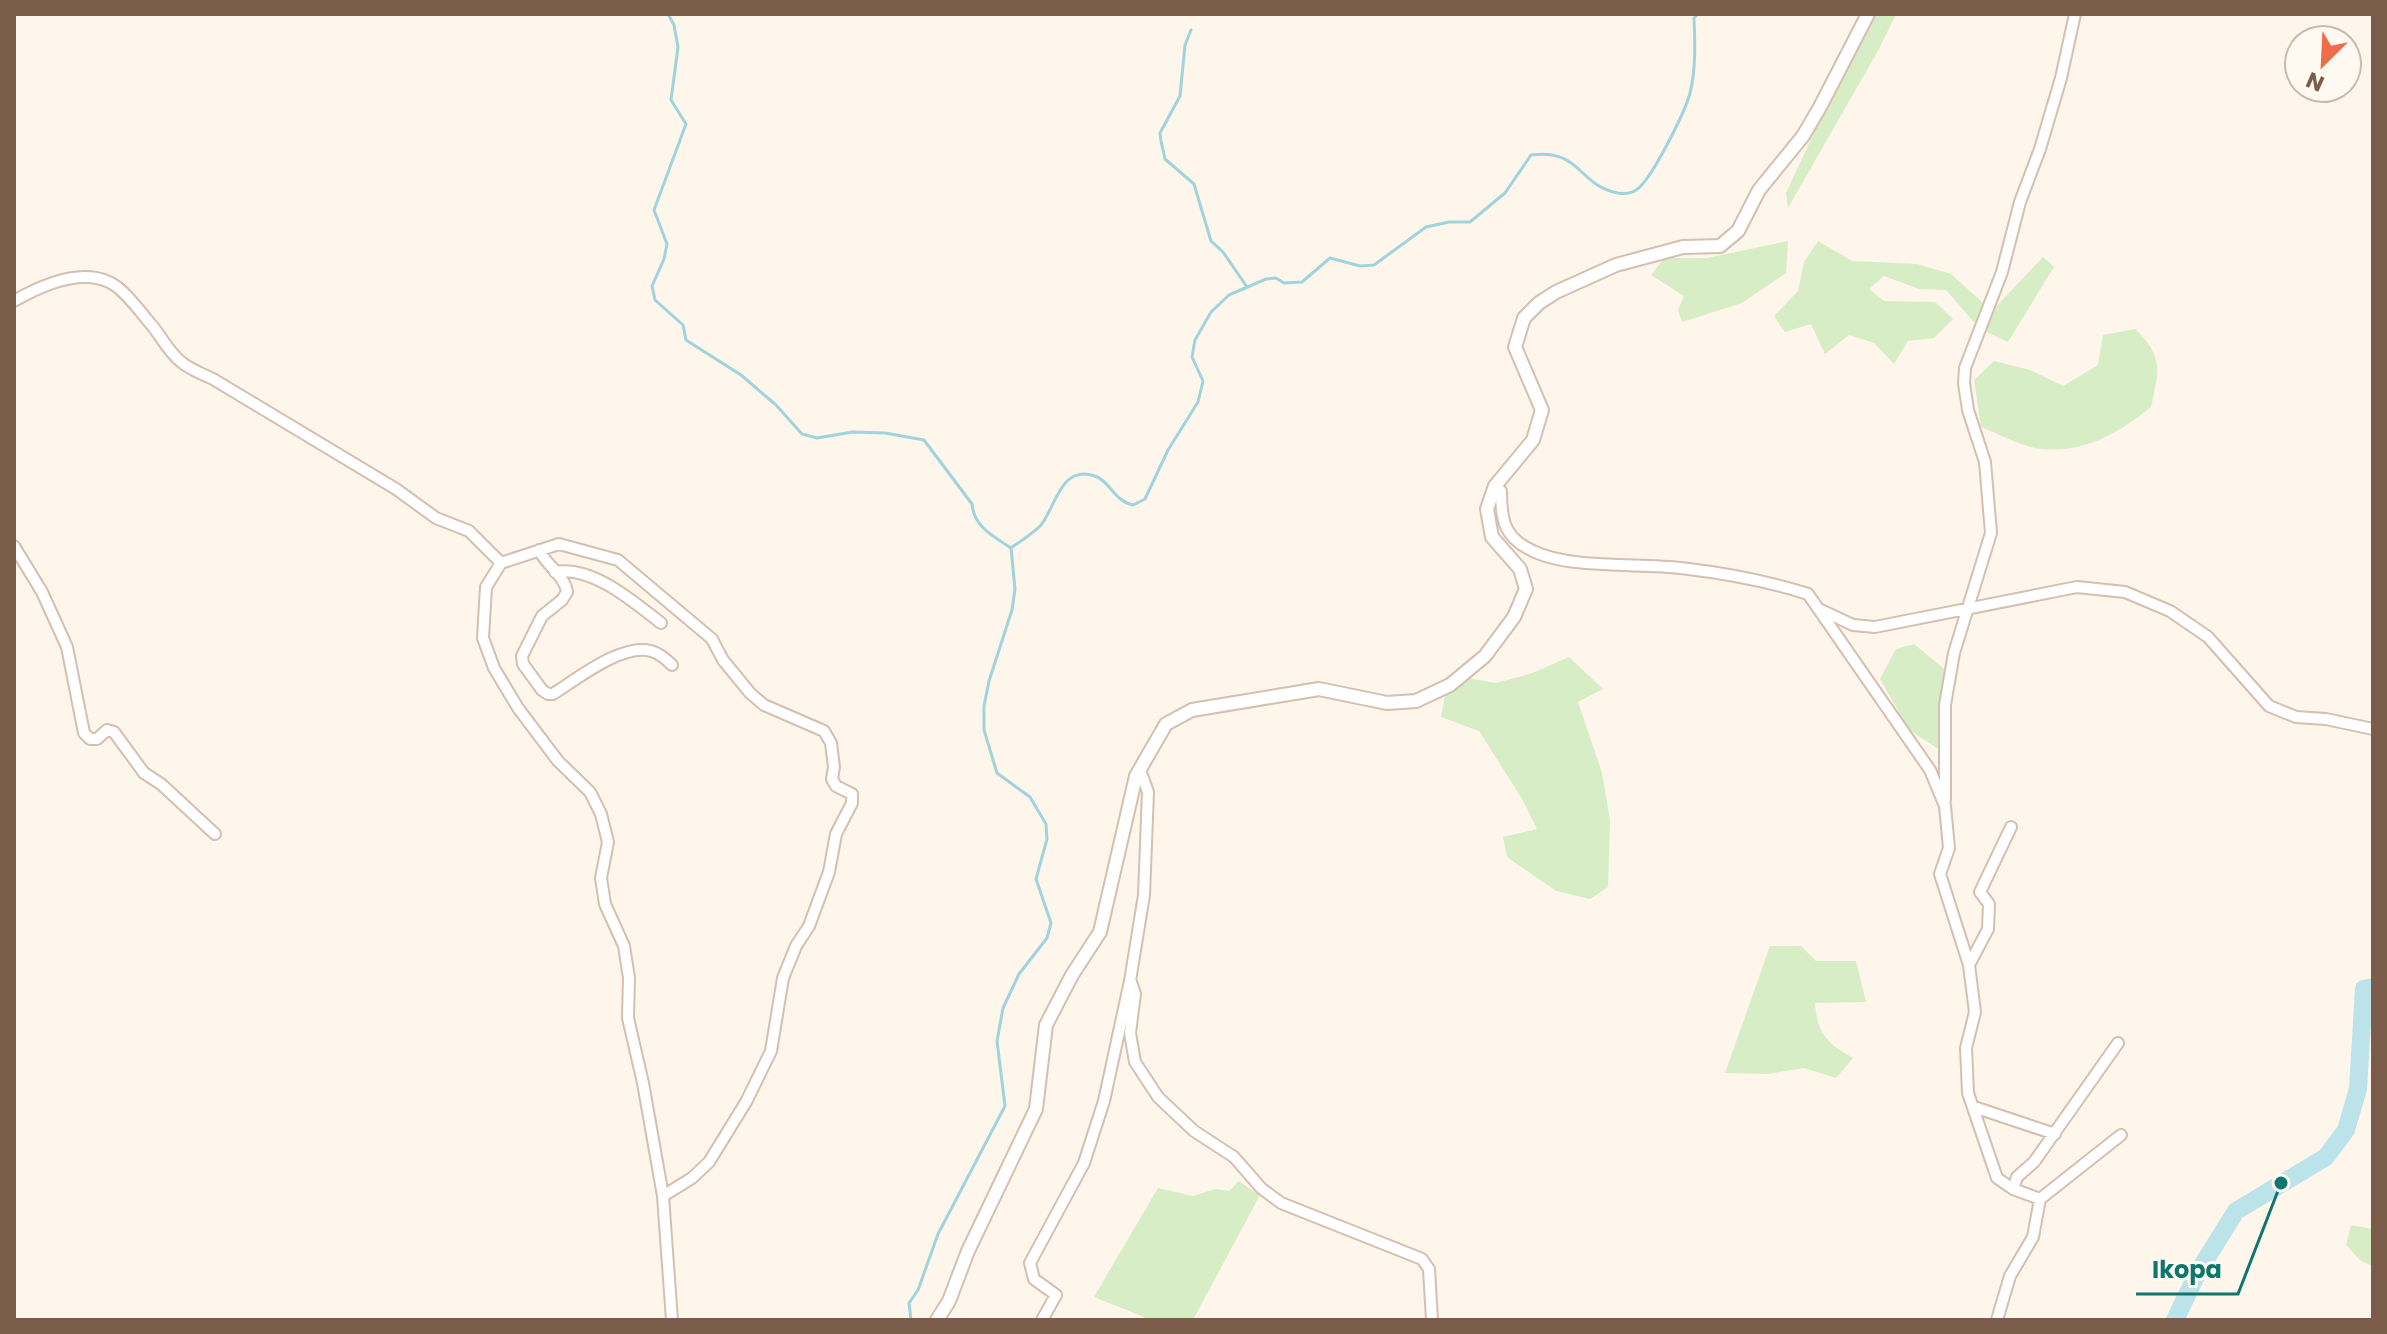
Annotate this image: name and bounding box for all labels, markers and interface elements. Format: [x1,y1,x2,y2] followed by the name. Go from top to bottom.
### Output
[2283,24,2363,104] north arrow
[2301,64,2329,99] text: N
[2136,1246,2238,1294] callout: Ikopa
[2152,1253,2222,1286] text: Ikopa

